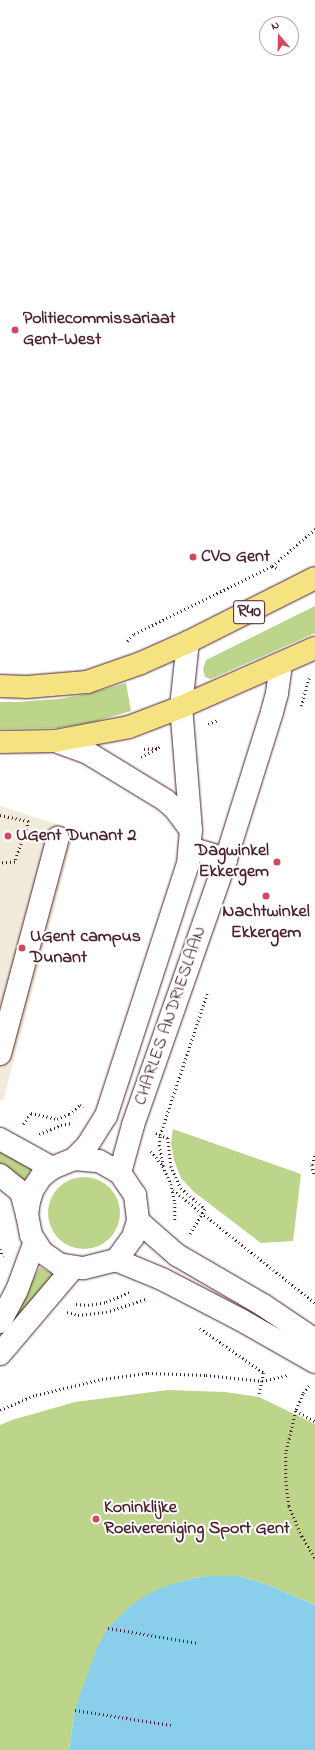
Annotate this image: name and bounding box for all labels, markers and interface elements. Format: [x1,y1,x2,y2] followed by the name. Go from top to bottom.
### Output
[259,16,299,56] north arrow
[269,17,281,34] text: N
[23,309,176,352] place label: Politiecommissariaat Gent-West
[10,325,20,335] marker: Politiecommissariaat Gent-West
[201,546,270,568] place label: CVO Gent
[188,552,198,562] marker: CVO Gent
[233,597,265,627] road number: R40
[16,825,137,847] place label: UGent Dunant 2
[3,831,13,841] marker: UGent Dunant 2
[195,841,269,884] place label: Dagwinkel Ekkergem
[272,857,282,867] marker: Dagwinkel Ekkergem
[261,891,271,901] marker: Nachtwinkel Ekkergem
[222,902,310,944] place label: Nachtwinkel Ekkergem
[130,924,212,1108] street label: CHARLES ANDRIESLAAN
[30,927,141,970] place label: UGent campus Dunant
[17,943,27,953] marker: UGent campus Dunant
[104,1498,290,1540] place label: Koninklijke Roeivereniging Sport Gent
[91,1514,101,1524] marker: Koninklijke Roeivereniging Sport Gent

